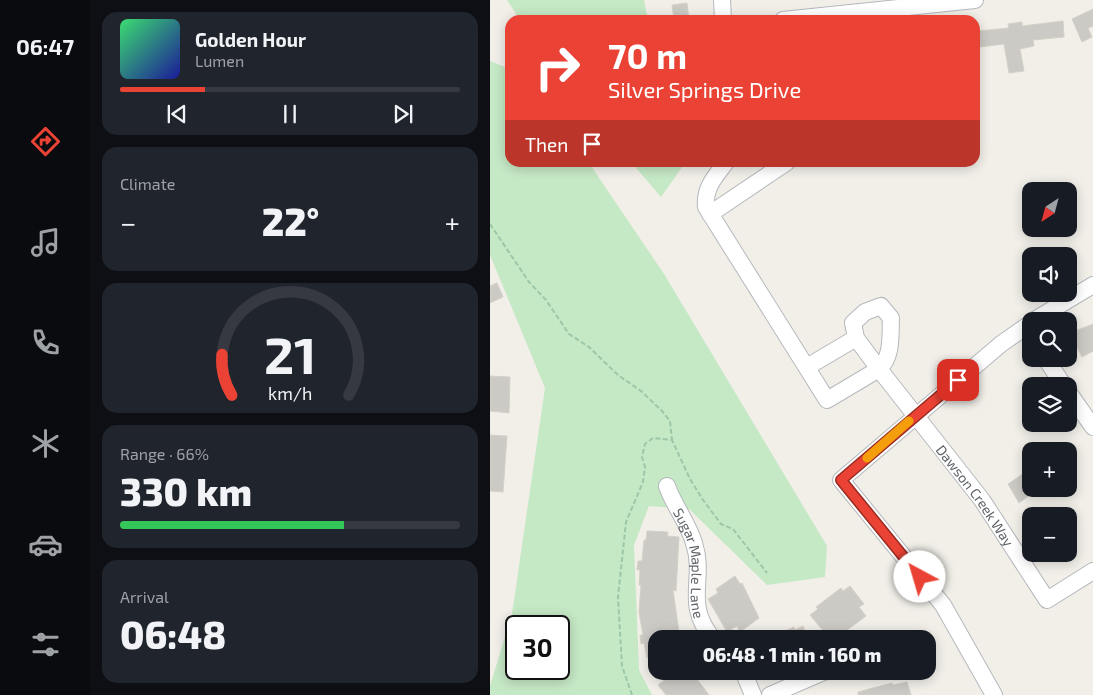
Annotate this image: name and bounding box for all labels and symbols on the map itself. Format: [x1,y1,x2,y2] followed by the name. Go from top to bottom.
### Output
[1022,182,1078,238] north arrow
[937,359,979,401] pin
[933,441,1018,550] street label: Dawson Creek Way
[670,505,708,620] street label: Sugar Maple Lane
[893,550,945,602] position arrow
[505,615,570,680] speed limit sign: 30

